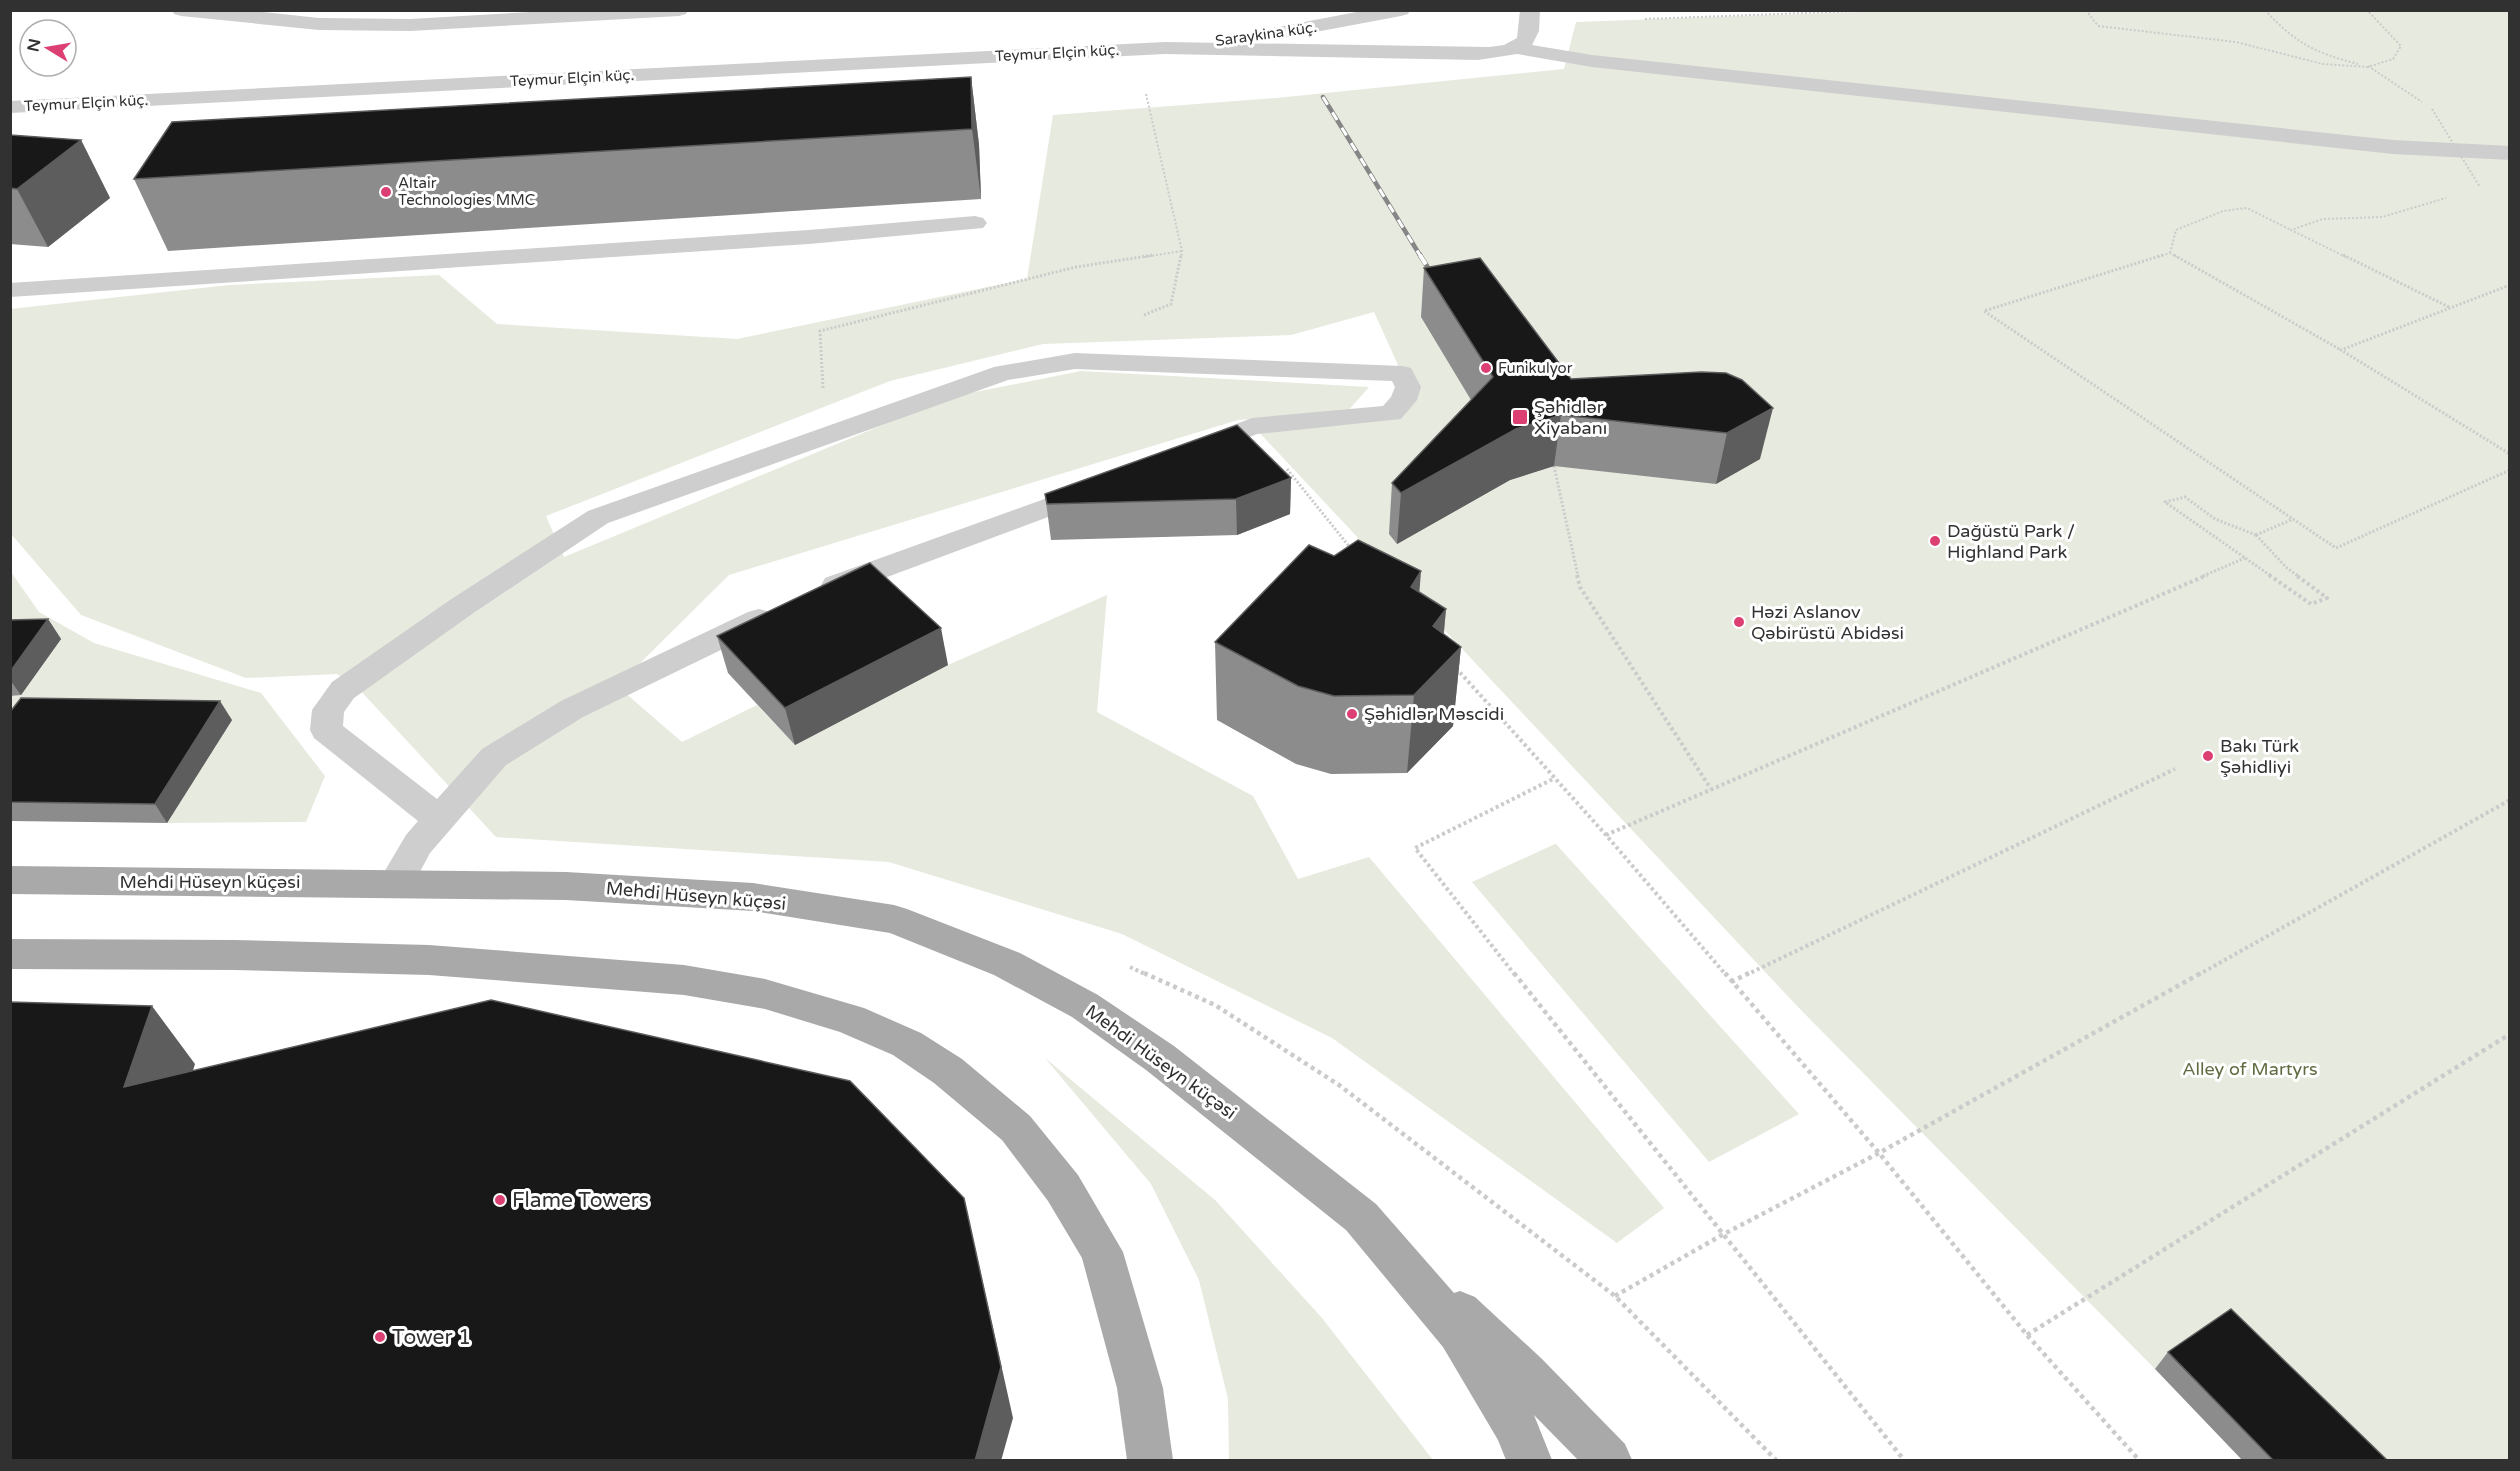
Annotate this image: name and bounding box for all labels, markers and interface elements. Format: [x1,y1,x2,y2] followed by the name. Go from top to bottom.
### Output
[18,18,78,78] north arrow
[1214,18,1318,50] street label: Saraykina küç.
[23,37,45,54] text: N
[994,41,1120,65] street label: Teymur Elçin küç.
[509,66,635,90] street label: Teymur Elçin küç.
[23,91,149,115] street label: Teymur Elçin küç.
[398,174,535,209] place label: Altair Technologies MMC
[379,185,393,199] marker: Altair Technologies MMC
[1498,359,1573,377] place label: Funikulyor
[1479,361,1493,375] marker: Funikulyor
[1534,396,1607,439] place label: Şəhidlər Xiyabanı
[1511,408,1529,426] marker: Şəhidlər Xiyabanı
[1947,520,2075,563] place label: Dağüstü Park / Highland Park
[1928,534,1942,548] marker: Dağüstü Park / Highland Park
[1751,601,1904,644] place label: Həzi Aslanov Qəbirüstü Abidəsi
[1732,615,1746,629] marker: Həzi Aslanov Qəbirüstü Abidəsi
[1364,703,1504,725] place label: Şəhidlər Məscidi
[1345,707,1359,721] marker: Şəhidlər Məscidi
[2220,735,2299,778] place label: Bakı Türk Şəhidliyi
[2201,749,2215,763] marker: Bakı Türk Şəhidliyi
[120,871,300,893] street label: Mehdi Hüseyn küçəsi
[605,877,787,915] street label: Mehdi Hüseyn küçəsi
[1081,1000,1241,1124] street label: Mehdi Hüseyn küçəsi
[2182,1058,2318,1080] park label: Alley of Martyrs
[512,1188,649,1213] place label: Flame Towers
[493,1193,507,1207] marker: Flame Towers
[392,1325,471,1350] place label: Tower 1
[373,1330,387,1344] marker: Tower 1

